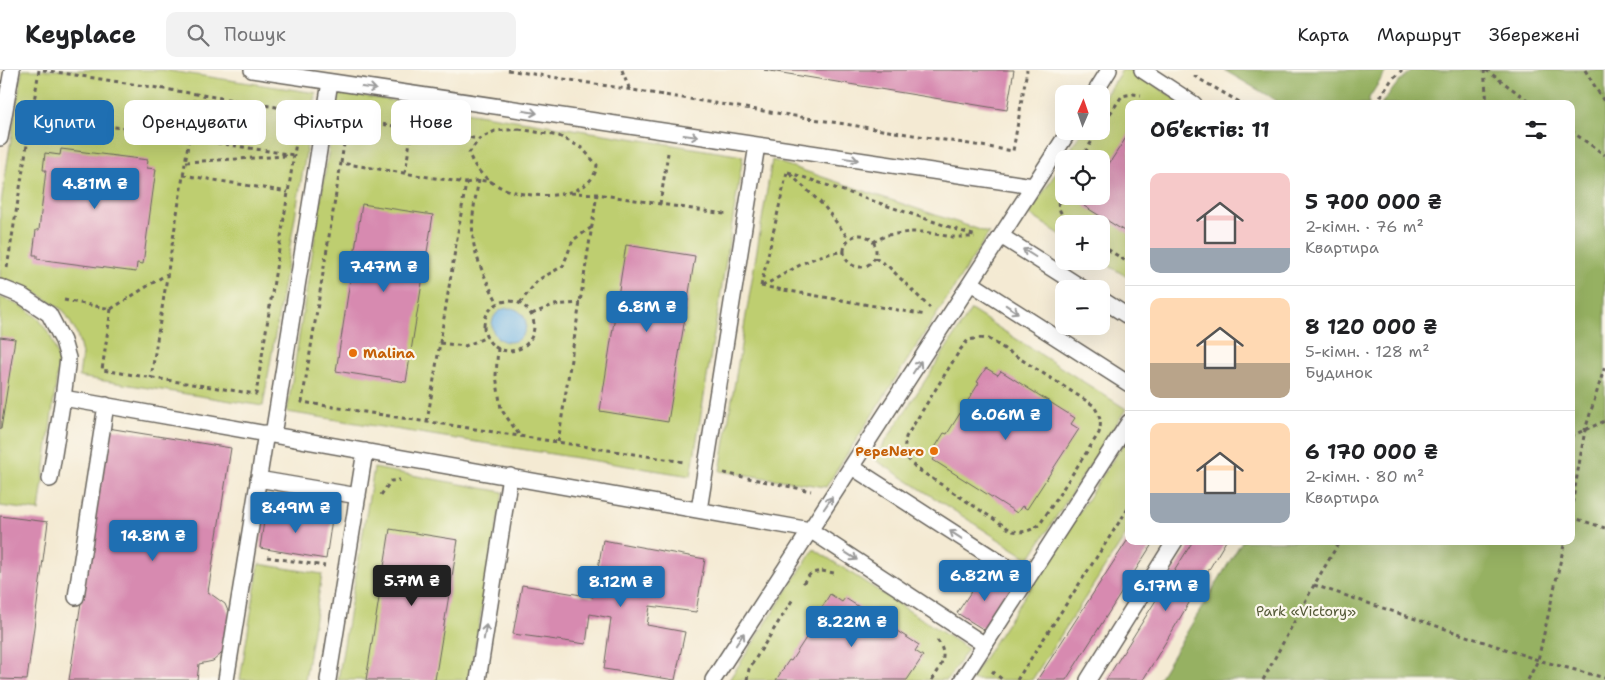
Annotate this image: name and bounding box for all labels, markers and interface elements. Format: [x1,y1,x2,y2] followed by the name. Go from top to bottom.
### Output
[166,12,516,57] search box
[25,19,136,51] text: Keyplace
[184,21,212,49] icon: search
[224,22,286,47] text: Пошук
[1297,23,1349,47] text: Карта
[1377,23,1461,47] text: Маршрут
[1489,23,1580,47] text: Збережені
[361,83,377,93] one-way arrow
[1055,85,1110,140] north arrow
[1055,85,1110,335] map controls
[15,100,114,145] chip: Купити
[124,100,266,145] chip: Орендувати
[276,100,381,145] chip: Фільтри
[391,100,471,145] chip: Нове
[521,107,537,117] one-way arrow
[1150,116,1270,144] text: Об’єктів: 11
[1522,116,1550,144] icon: filters
[682,131,698,141] one-way arrow
[1055,150,1110,205] button: locate
[843,155,859,165] one-way arrow
[49,168,141,210] pin: 4.81M ₴
[62,173,128,194] text: 4.81M ₴
[1305,188,1442,216] text: 5 700 000 ₴
[1190,193,1250,253] icon: home
[1055,215,1110,270] button: +
[1305,216,1424,237] text: 2-кімн. · 76 m²
[1305,237,1379,258] text: Квартира
[1022,248,1036,258] one-way arrow
[338,250,430,293] pin: 7.47M ₴
[350,256,418,277] text: 7.47M ₴
[1055,280,1110,335] button: −
[606,290,688,333] pin: 6.8M ₴
[617,296,677,317] text: 6.8M ₴
[1005,304,1019,314] one-way arrow
[1305,313,1438,341] text: 8 120 000 ₴
[1190,318,1250,378] icon: home
[1305,341,1430,362] text: 5-кімн. · 128 m²
[363,344,415,362] place label: Malina
[347,347,359,359] marker: Malina
[912,360,922,374] one-way arrow
[1305,362,1373,383] text: Будинок
[960,398,1052,441] pin: 6.06M ₴
[971,404,1041,425] text: 6.06M ₴
[1305,438,1438,466] text: 6 170 000 ₴
[855,442,924,460] place label: PepeNero
[1190,443,1250,503] icon: home
[928,445,940,457] marker: PepeNero
[1305,466,1424,487] text: 2-кімн. · 80 m²
[1305,487,1379,508] text: Квартира
[250,492,342,534] pin: 8.49M ₴
[823,496,833,510] one-way arrow
[261,497,331,518] text: 8.49M ₴
[107,520,199,562] pin: 14.8M ₴
[120,525,186,546] text: 14.8M ₴
[950,529,964,539] one-way arrow
[843,552,857,562] one-way arrow
[939,560,1031,602] pin: 6.82M ₴
[371,564,453,607] pin: 5.7M ₴
[950,565,1020,586] text: 6.82M ₴
[575,566,667,608] pin: 8.12M ₴
[384,570,440,591] text: 5.7M ₴
[1120,570,1212,612] pin: 6.17M ₴
[589,571,653,592] text: 8.12M ₴
[1134,575,1198,596] text: 6.17M ₴
[1256,602,1356,620] park label: Park «Victory»
[806,606,898,648] pin: 8.22M ₴
[817,611,887,632] text: 8.22M ₴
[481,624,491,640] one-way arrow
[734,632,745,646] one-way arrow

